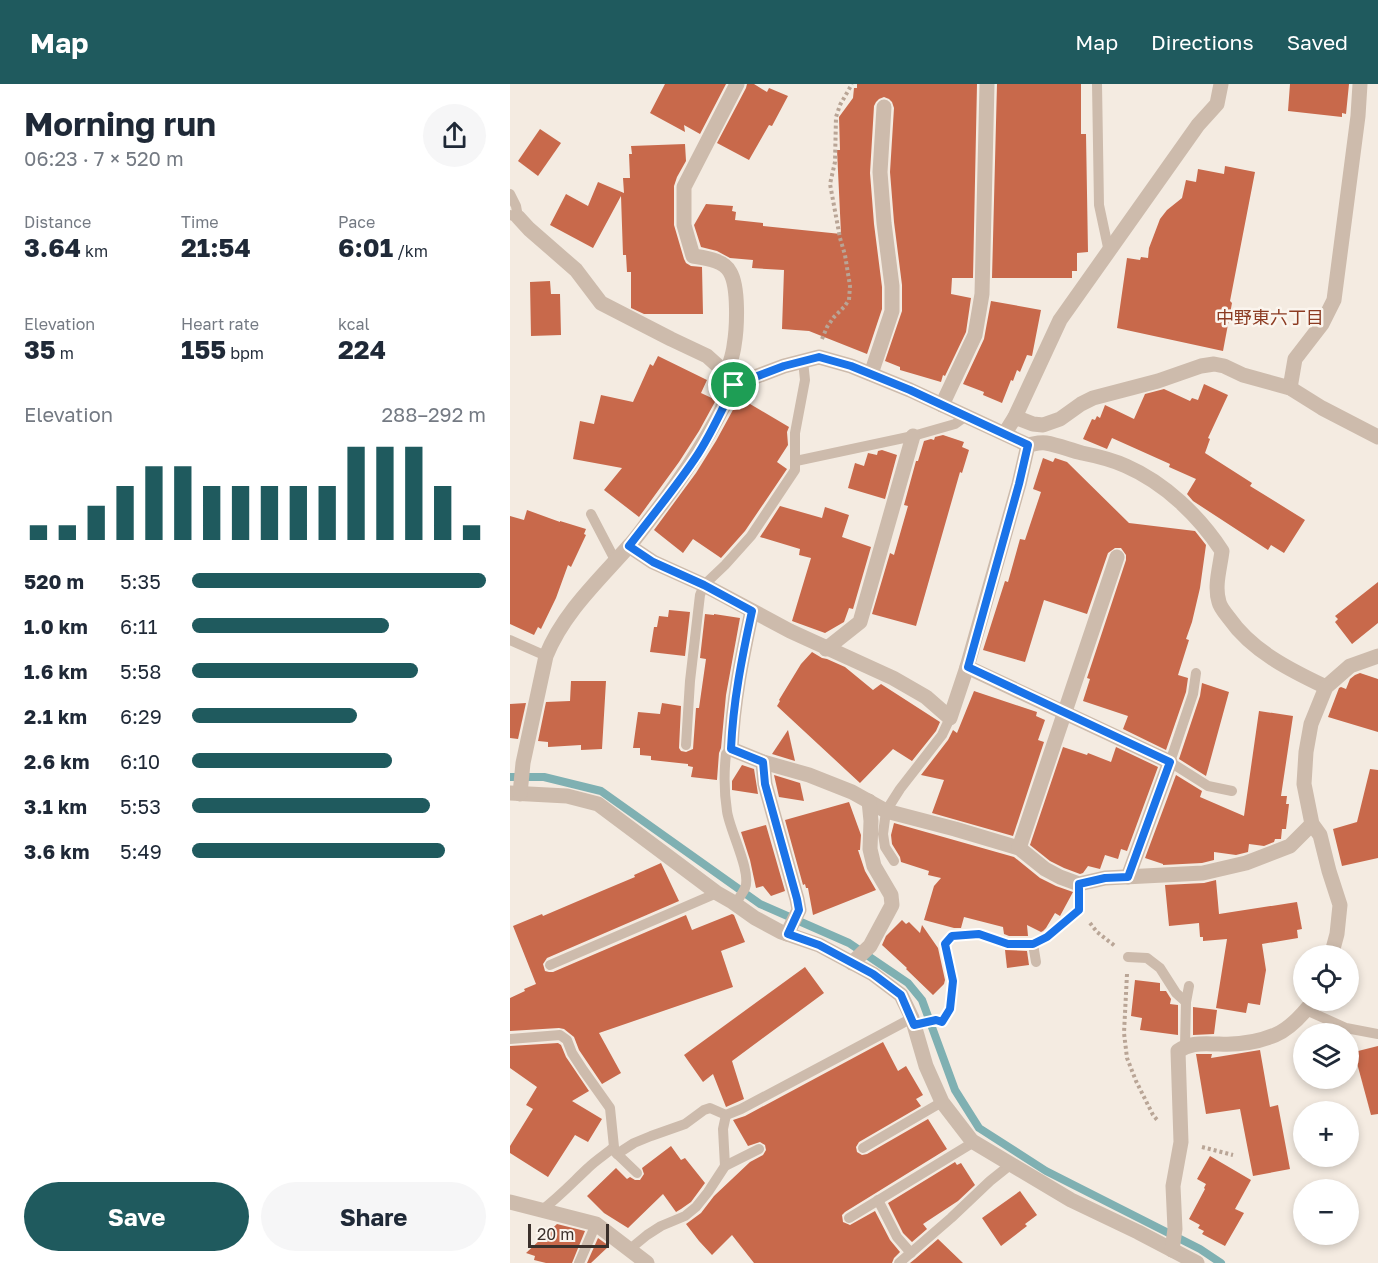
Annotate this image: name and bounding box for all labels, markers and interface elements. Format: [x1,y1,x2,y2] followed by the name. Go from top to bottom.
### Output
[30,26,88,59] text: Map
[1075,29,1118,55] text: Map
[1151,29,1254,55] text: Directions
[1287,29,1348,55] text: Saved
[24,104,216,143] text: Morning run
[423,104,486,167] button: share
[24,146,184,170] text: 06:23 · 7 × 520 m
[24,212,91,232] text: Distance
[181,212,219,232] text: Time
[338,212,375,232] text: Pace
[24,232,81,263] text: 3.64
[181,232,251,263] text: 21:54
[338,232,393,263] text: 6:01
[81,241,108,261] text: km
[393,241,428,261] text: /km
[1216,306,1324,328] district label: 中野東六丁目
[24,314,95,334] text: Elevation
[181,314,259,334] text: Heart rate
[338,314,370,334] text: kcal
[24,334,56,365] text: 35
[181,334,226,365] text: 155
[338,334,386,365] text: 224
[56,343,74,363] text: m
[226,343,264,363] text: bpm
[708,359,759,410] pin
[717,368,750,401] icon: arrive
[24,402,113,426] text: Elevation
[381,402,486,426] text: 288–292 m
[24,569,84,593] text: 520 m
[120,569,161,593] text: 5:35
[24,614,88,638] text: 1.0 km
[120,614,158,638] text: 6:11
[24,659,88,683] text: 1.6 km
[120,659,161,683] text: 5:58
[24,704,87,728] text: 2.1 km
[120,704,162,728] text: 6:29
[24,749,89,773] text: 2.6 km
[120,749,160,773] text: 6:10
[24,794,87,818] text: 3.1 km
[120,794,161,818] text: 5:53
[24,839,89,863] text: 3.6 km
[120,839,162,863] text: 5:49
[1293,945,1359,1245] map controls
[1293,945,1359,1011] button: locate
[1293,1023,1359,1089] button: layers
[1293,1101,1359,1167] button: +
[1293,1179,1359,1245] button: −
[24,1182,249,1251] button: Save
[261,1182,486,1251] button: Share
[528,1221,609,1248] scale bar
[537,1224,574,1244] text: 20 m

